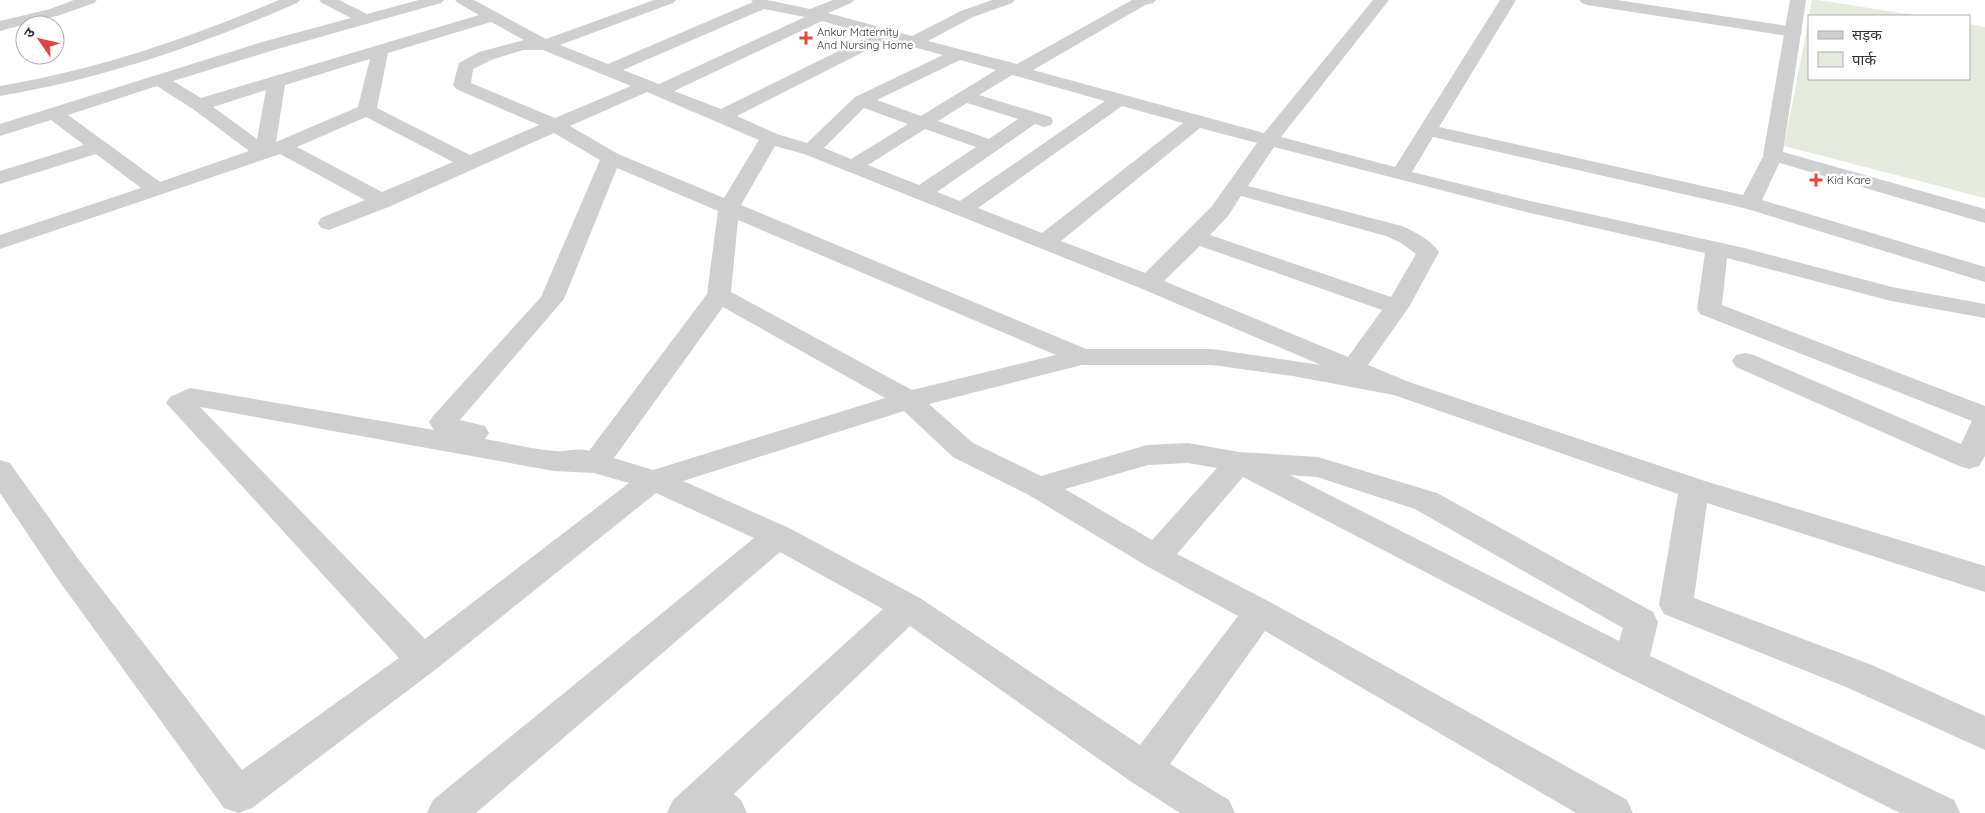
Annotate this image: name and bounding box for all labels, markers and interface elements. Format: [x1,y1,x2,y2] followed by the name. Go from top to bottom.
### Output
[15,15,65,65] north arrow
[1808,15,1970,80] legend
[19,24,39,41] text: उ
[817,25,913,52] place label: Ankur Maternity And Nursing Home
[1852,25,1882,44] text: सड़क
[799,31,813,45] marker: Ankur Maternity And Nursing Home
[1852,50,1876,69] text: पार्क
[1809,173,1823,187] marker: Kid Kare
[1827,173,1871,187] place label: Kid Kare

